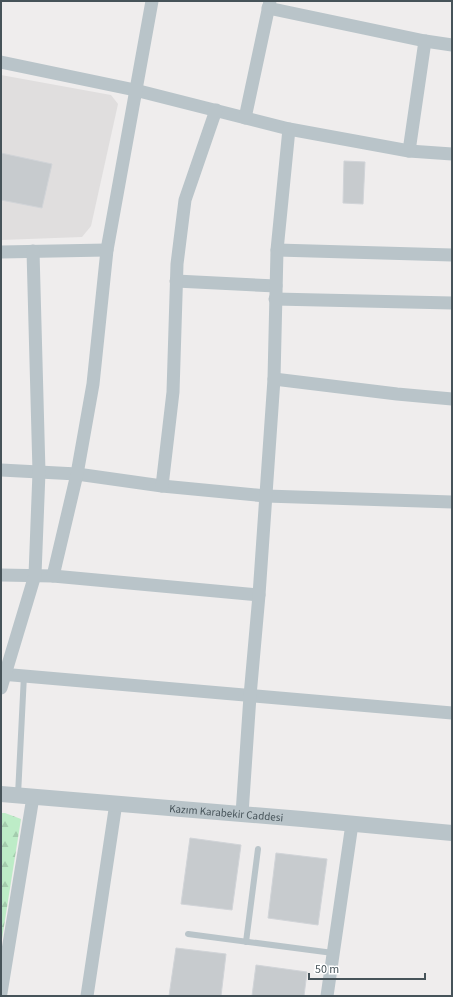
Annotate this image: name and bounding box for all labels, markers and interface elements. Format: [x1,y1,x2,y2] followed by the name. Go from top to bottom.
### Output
[169,801,284,825] street label: Kazım Karabekir Caddesi
[309,955,425,981] scale bar
[315,961,339,978] text: 50 m

